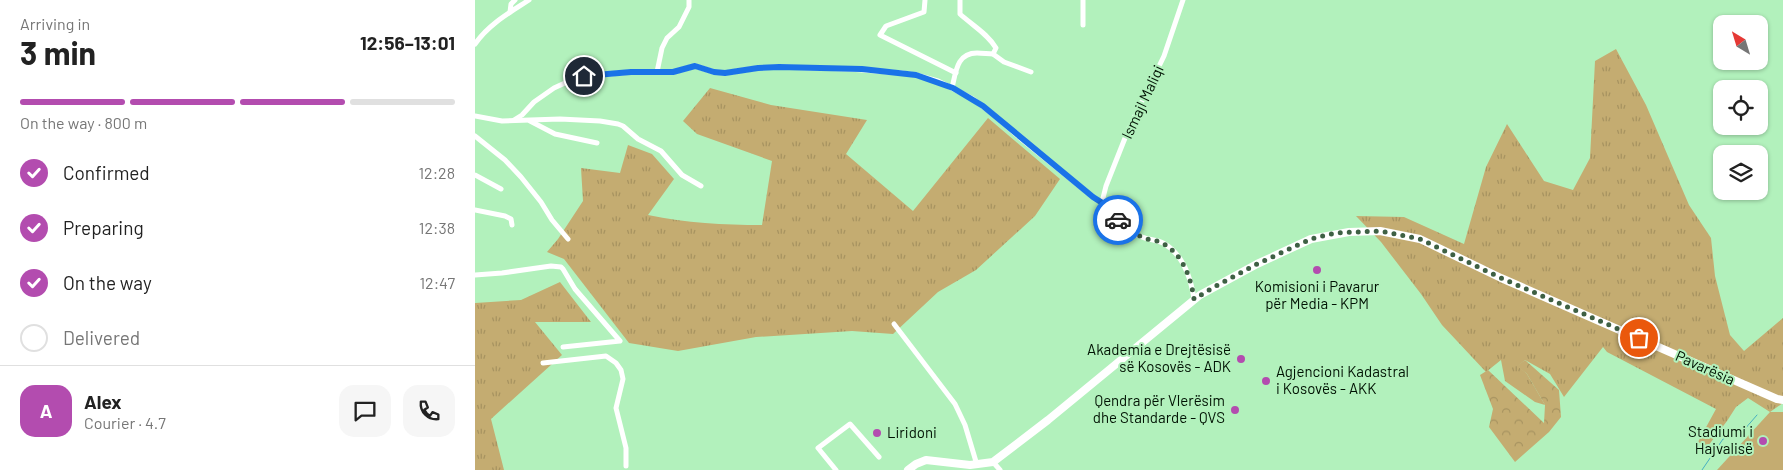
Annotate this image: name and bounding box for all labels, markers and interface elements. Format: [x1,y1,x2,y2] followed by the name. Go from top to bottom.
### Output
[20,14,90,33] text: Arriving in
[1713,15,1767,70] north arrow
[1713,15,1768,200] map controls
[360,31,455,54] text: 12:56–13:01
[20,33,96,71] text: 3 min
[563,55,605,97] pin
[570,62,598,90] icon: home
[1117,62,1167,141] street label: Ismajl Maliqi
[1713,80,1768,135] button: locate
[20,113,147,132] text: On the way · 800 m
[1713,145,1768,200] button: layers
[20,159,48,187] icon: check
[63,161,150,184] text: Confirmed
[418,163,455,182] text: 12:28
[1093,195,1143,245] courier
[1104,206,1132,234] icon: car
[20,214,48,242] icon: check
[63,216,144,239] text: Preparing
[419,218,455,237] text: 12:38
[1311,264,1323,276] marker: Komisioni i Pavarur për Media - KPM
[20,269,48,297] icon: check
[63,271,152,294] text: On the way
[419,273,455,292] text: 12:47
[1255,277,1380,312] place label: Komisioni i Pavarur për Media - KPM
[1618,317,1660,359] pin
[1625,324,1653,352] icon: bag
[63,326,140,349] text: Delivered
[1087,340,1231,375] place label: Akademia e Drejtësisë së Kosovës - ADK
[1673,346,1738,388] street label: Pavarësia
[1235,353,1247,365] marker: Akademia e Drejtësisë së Kosovës - ADK
[1276,362,1409,397] place label: Agjencioni Kadastral i Kosovës - AKK
[1260,375,1272,387] marker: Agjencioni Kadastral i Kosovës - AKK
[339,385,391,437] button: chat
[403,385,455,437] button: phone
[84,390,122,413] text: Alex
[1093,391,1225,426] place label: Qendra për Vlerësim dhe Standarde - QVS
[40,399,52,422] text: A
[1229,404,1241,416] marker: Qendra për Vlerësim dhe Standarde - QVS
[84,413,166,432] text: Courier · 4.7
[1688,422,1753,457] place label: Stadiumi i Hajvalisë
[887,423,937,441] place label: Liridoni
[871,427,883,439] marker: Liridoni
[1757,435,1769,447] marker: Stadiumi i Hajvalisë

